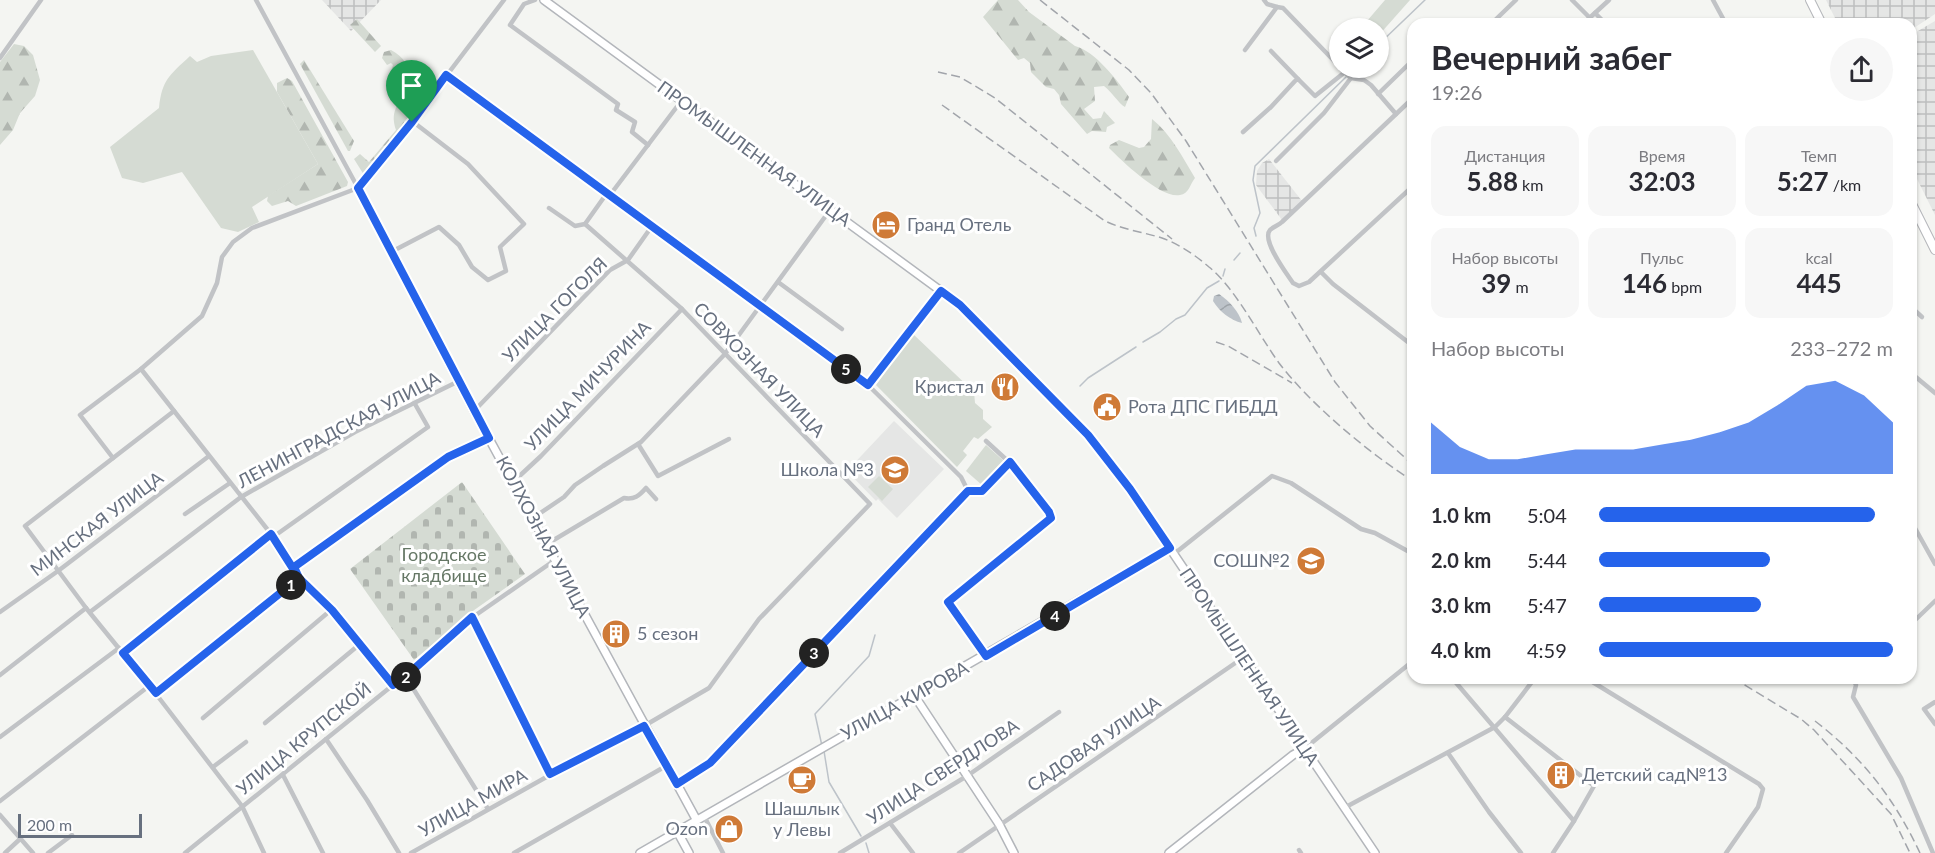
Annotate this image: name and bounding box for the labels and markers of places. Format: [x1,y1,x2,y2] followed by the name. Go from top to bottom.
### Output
[386,60,437,122] pin
[870,209,902,241] hotel icon: Гранд Отель
[907,213,1012,235] place label: Гранд Отель
[831,354,861,384] pin: 5
[989,371,1021,403] restaurant icon: Кристал
[915,375,984,397] place label: Кристал
[1091,391,1123,423] public building icon: Рота ДПС ГИБДД
[1128,395,1278,417] place label: Рота ДПС ГИБДД
[879,454,911,486] school or university icon: Школа №3
[781,458,874,480] place label: Школа №3
[1295,545,1327,577] school or university icon: СОШ№2
[1213,549,1290,571] place label: СОШ№2
[276,570,306,600] pin: 1
[1040,601,1070,631] pin: 4
[600,618,632,650] building icon: 5 сезон
[637,622,698,644] place label: 5 сезон
[799,638,829,668] pin: 3
[391,662,421,692] pin: 2
[1545,759,1577,791] building icon: Детский сад№13
[1582,763,1727,785] place label: Детский сад№13
[786,764,818,796] cafe icon: Шашлык у Левы
[764,797,841,840] place label: Шашлык у Левы
[713,813,745,845] shop icon: Ozon
[666,817,708,839] place label: Ozon

